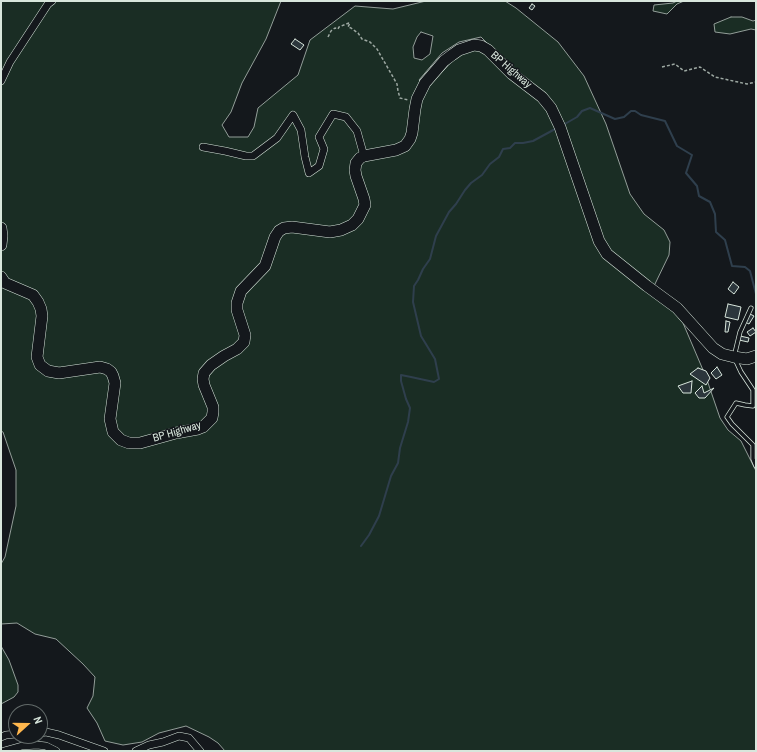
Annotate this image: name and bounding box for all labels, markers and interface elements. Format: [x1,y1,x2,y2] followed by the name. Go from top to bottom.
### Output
[488,49,534,91] street label: BP Highway
[151,419,203,445] street label: BP Highway
[8,704,48,744] north arrow
[31,715,46,726] text: N

